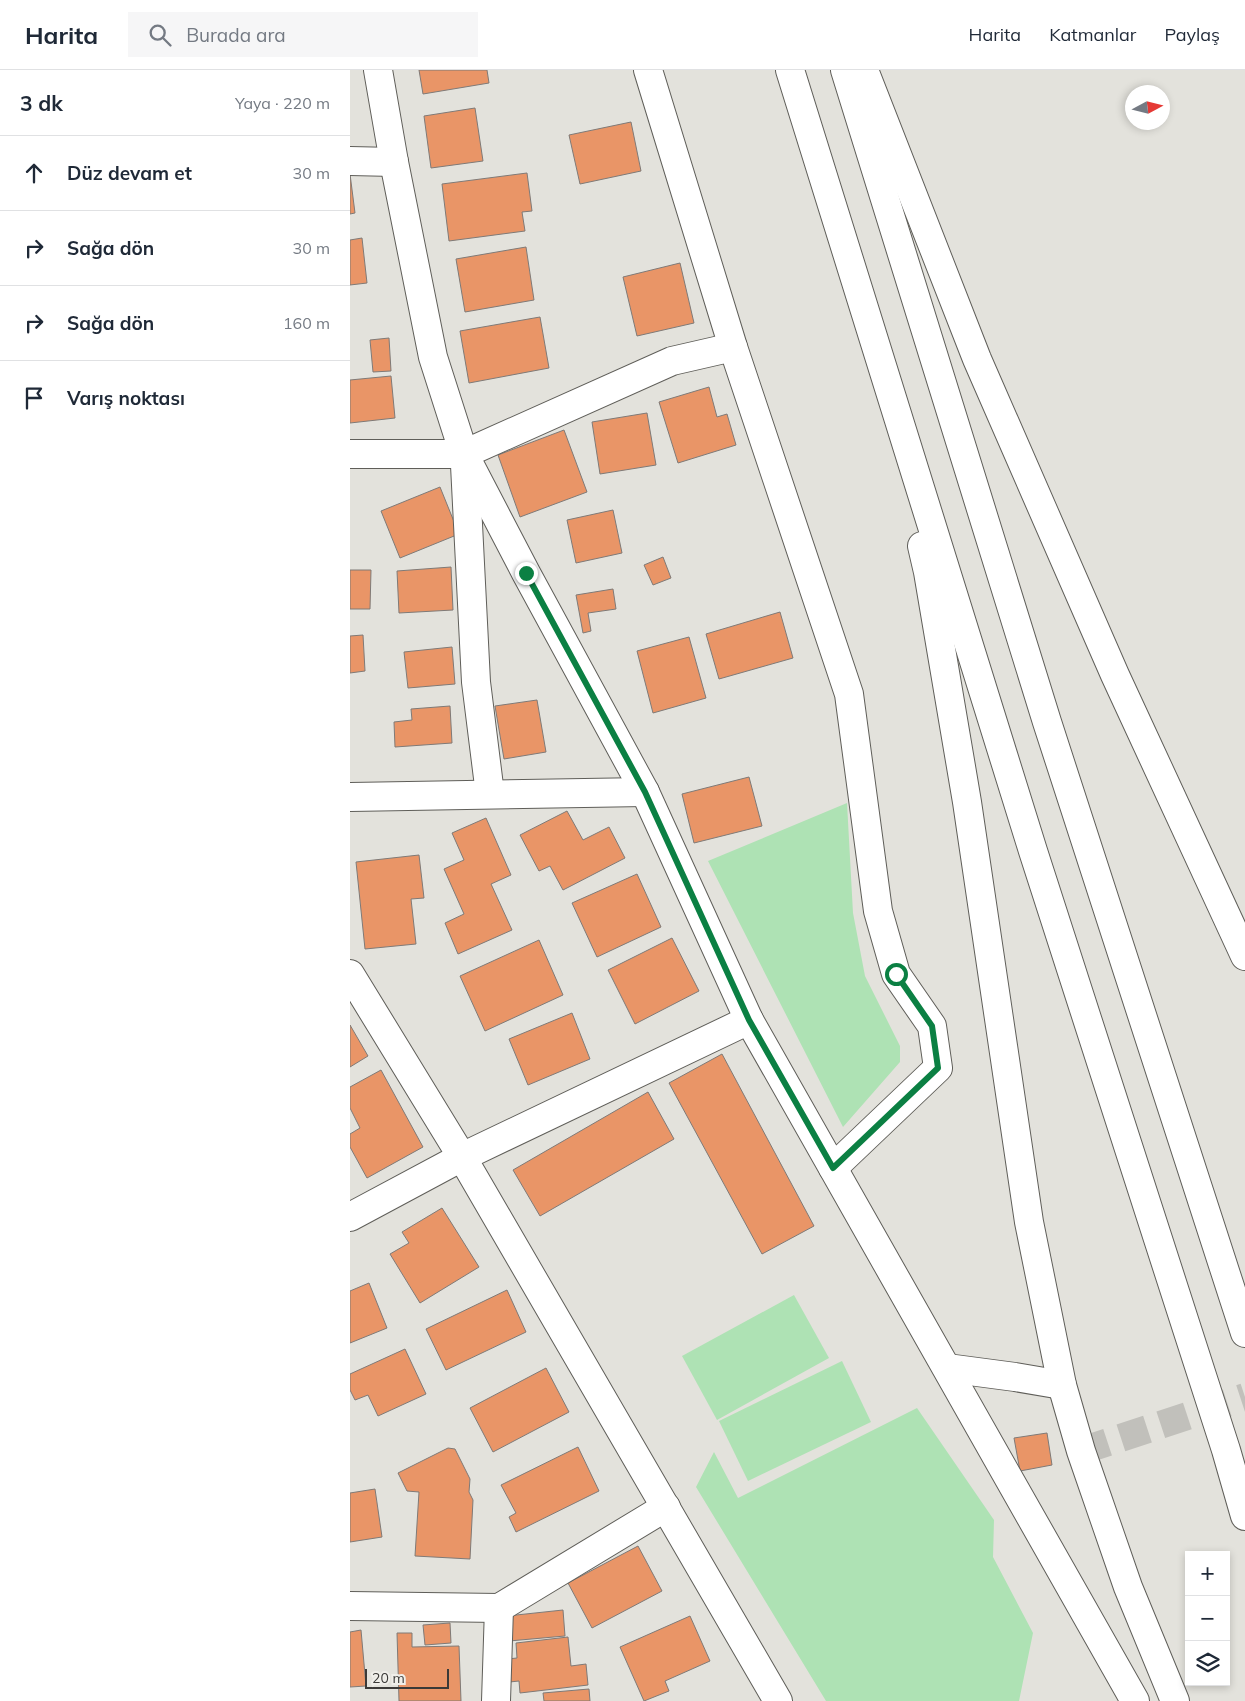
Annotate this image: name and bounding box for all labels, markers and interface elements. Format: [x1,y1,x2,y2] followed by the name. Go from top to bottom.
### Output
[128,12,478,57] search box
[25,20,98,50] text: Harita
[146,21,174,49] icon: search
[186,23,286,47] text: Burada ara
[969,23,1021,46] text: Harita
[1049,23,1136,46] text: Katmanlar
[1164,23,1220,46] text: Paylaş
[1125,85,1170,130] north arrow
[20,90,63,116] text: 3 dk
[235,93,330,113] text: Yaya · 220 m
[20,159,48,187] icon: ahead
[67,161,192,185] text: Düz devam et
[293,163,330,183] text: 30 m
[20,234,48,262] icon: right
[67,236,154,260] text: Sağa dön
[293,238,330,258] text: 30 m
[20,309,48,337] icon: right
[67,311,154,335] text: Sağa dön
[283,313,330,333] text: 160 m
[20,384,48,412] icon: arrive
[67,386,185,410] text: Varış noktası
[515,562,538,585] route end
[885,963,908,986] route start
[1185,1551,1230,1686] map controls
[1185,1551,1230,1596] button: +
[1185,1596,1230,1641] button: −
[1185,1641,1230,1686] button: layers
[365,1666,449,1689] scale bar
[372,1669,405,1687] text: 20 m

